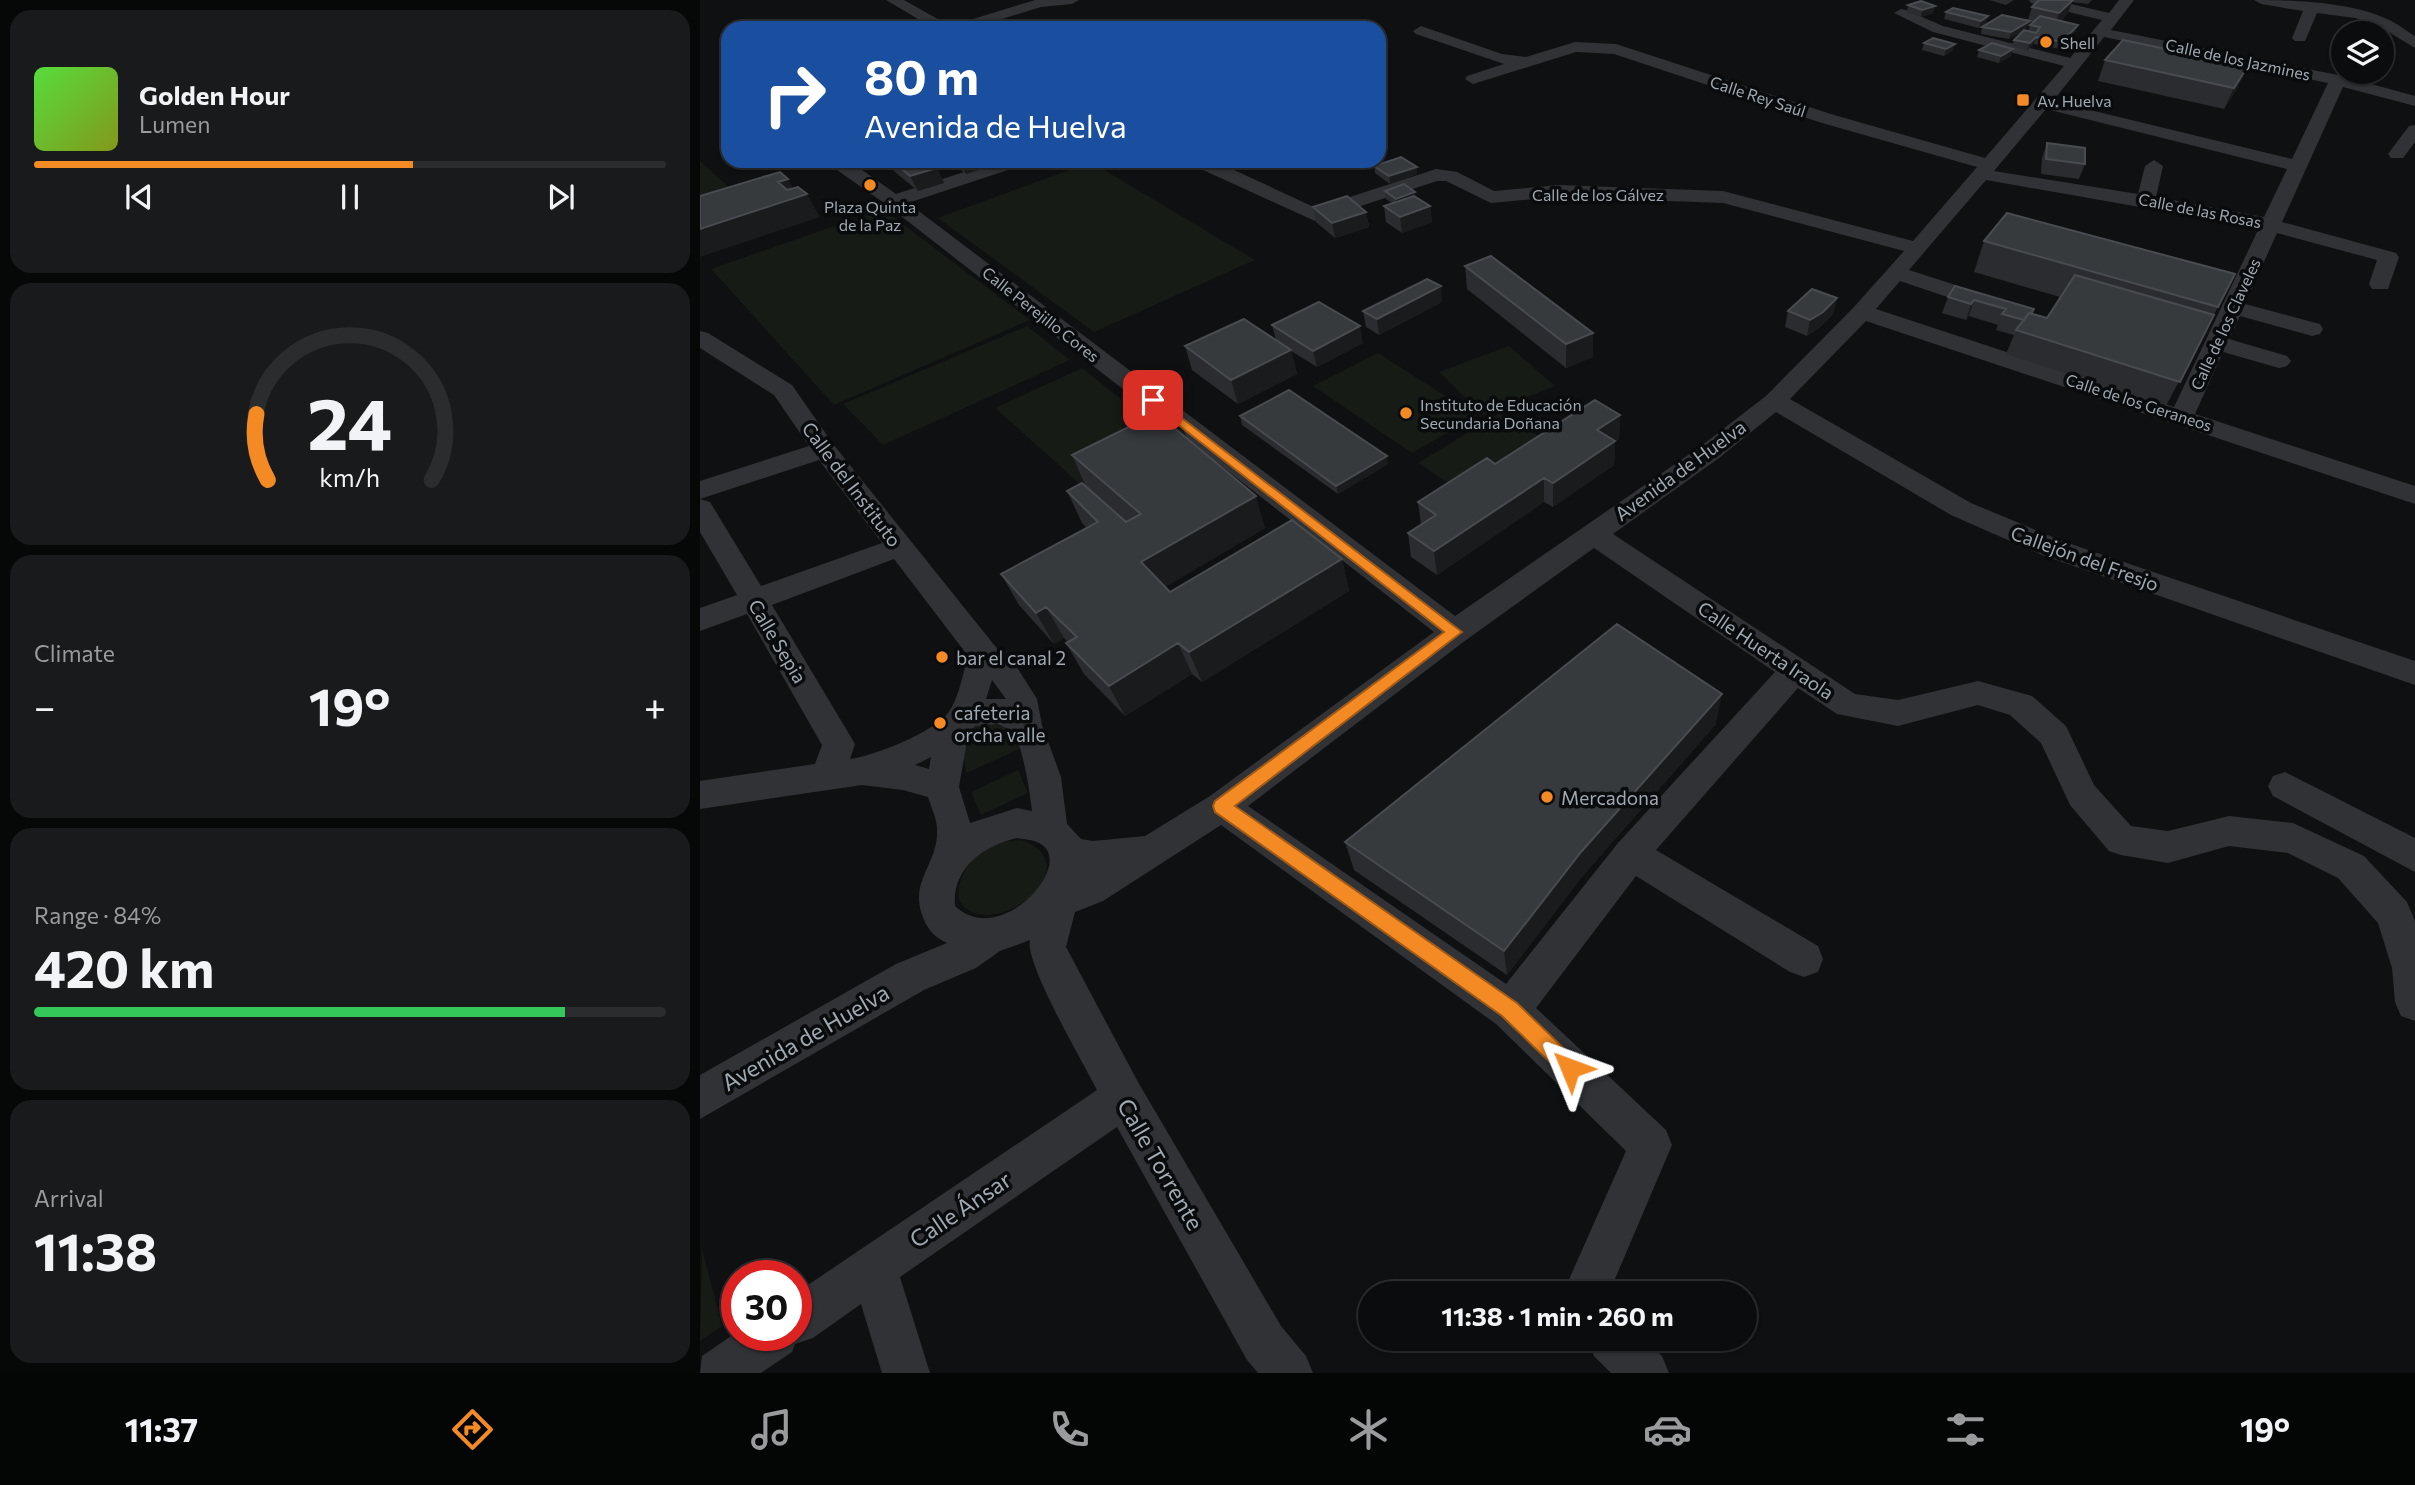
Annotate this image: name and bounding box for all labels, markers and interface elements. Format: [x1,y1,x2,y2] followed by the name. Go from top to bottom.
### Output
[2331,21,2394,84] map controls
[2331,21,2394,84] button: layers
[2060,33,2095,52] place label: Shell
[2038,34,2054,50] marker: Shell
[2164,34,2312,84] street label: Calle de los Jazmines
[864,45,979,105] text: 80 m
[749,49,840,140] icon: right
[1708,72,1808,120] street label: Calle Rey Saúl
[139,79,290,110] text: Golden Hour
[2037,91,2112,110] place label: Av. Huelva
[2015,92,2031,108] marker: Av. Huelva
[864,105,1127,145] text: Avenida de Huelva
[139,110,210,138] text: Lumen
[862,177,878,193] marker: Plaza Quinta de la Paz
[120,178,158,216] icon: previous
[331,178,369,216] icon: pause
[542,178,580,216] icon: next
[1532,185,1664,204] street label: Calle de los Gálvez
[2137,189,2263,231] street label: Calle de las Rosas
[824,197,916,234] place label: Plaza Quinta de la Paz
[2186,255,2264,393] street label: Calle de los Claveles
[979,262,1103,366] street label: Calle Perejillo Cores
[2064,369,2214,435] street label: Calle de los Geraneos
[1123,370,1183,430] pin
[307,376,393,465] text: 24
[1134,381,1172,419] icon: arrive
[1420,395,1582,432] place label: Instituto de Educación Secundaria Doñana
[1398,405,1414,421] marker: Instituto de Educación Secundaria Doñana
[1610,415,1750,525] street label: Avenida de Huelva
[797,417,907,551] street label: Calle del Instituto
[320,462,380,492] text: km/h
[2008,521,2162,595] street label: Callejón del Fresjo
[744,595,812,687] street label: Calle Sepia
[1694,596,1838,704] street label: Calle Huerta Iraola
[34,639,115,667] text: Climate
[956,646,1066,669] place label: bar el canal 2
[934,649,950,665] marker: bar el canal 2
[309,673,390,737] text: 19°
[34,682,56,729] text: −
[644,682,666,729] text: +
[954,701,1046,746] place label: cafeteria orcha valle
[932,715,948,731] marker: cafeteria orcha valle
[1561,786,1659,809] place label: Mercadona
[1539,789,1555,805] marker: Mercadona
[34,901,161,929] text: Range · 84%
[34,935,214,999] text: 420 km
[716,978,894,1096] street label: Avenida de Huelva
[1533,1031,1607,1105] position arrow
[1112,1093,1210,1235] street label: Calle Torrente
[904,1165,1016,1253] street label: Calle Ánsar
[34,1184,104,1212] text: Arrival
[34,1218,157,1282] text: 11:38
[721,1260,812,1351] speed limit sign: 30
[1441,1300,1674,1331] text: 11:38 · 1 min · 260 m
[448,1405,497,1454] icon: directions
[747,1405,796,1454] icon: music
[1045,1405,1094,1454] icon: phone
[1344,1405,1393,1454] icon: climate
[1643,1405,1692,1454] icon: car
[1941,1405,1990,1454] icon: filters
[125,1409,198,1449] text: 11:37
[2240,1409,2290,1449] text: 19°

